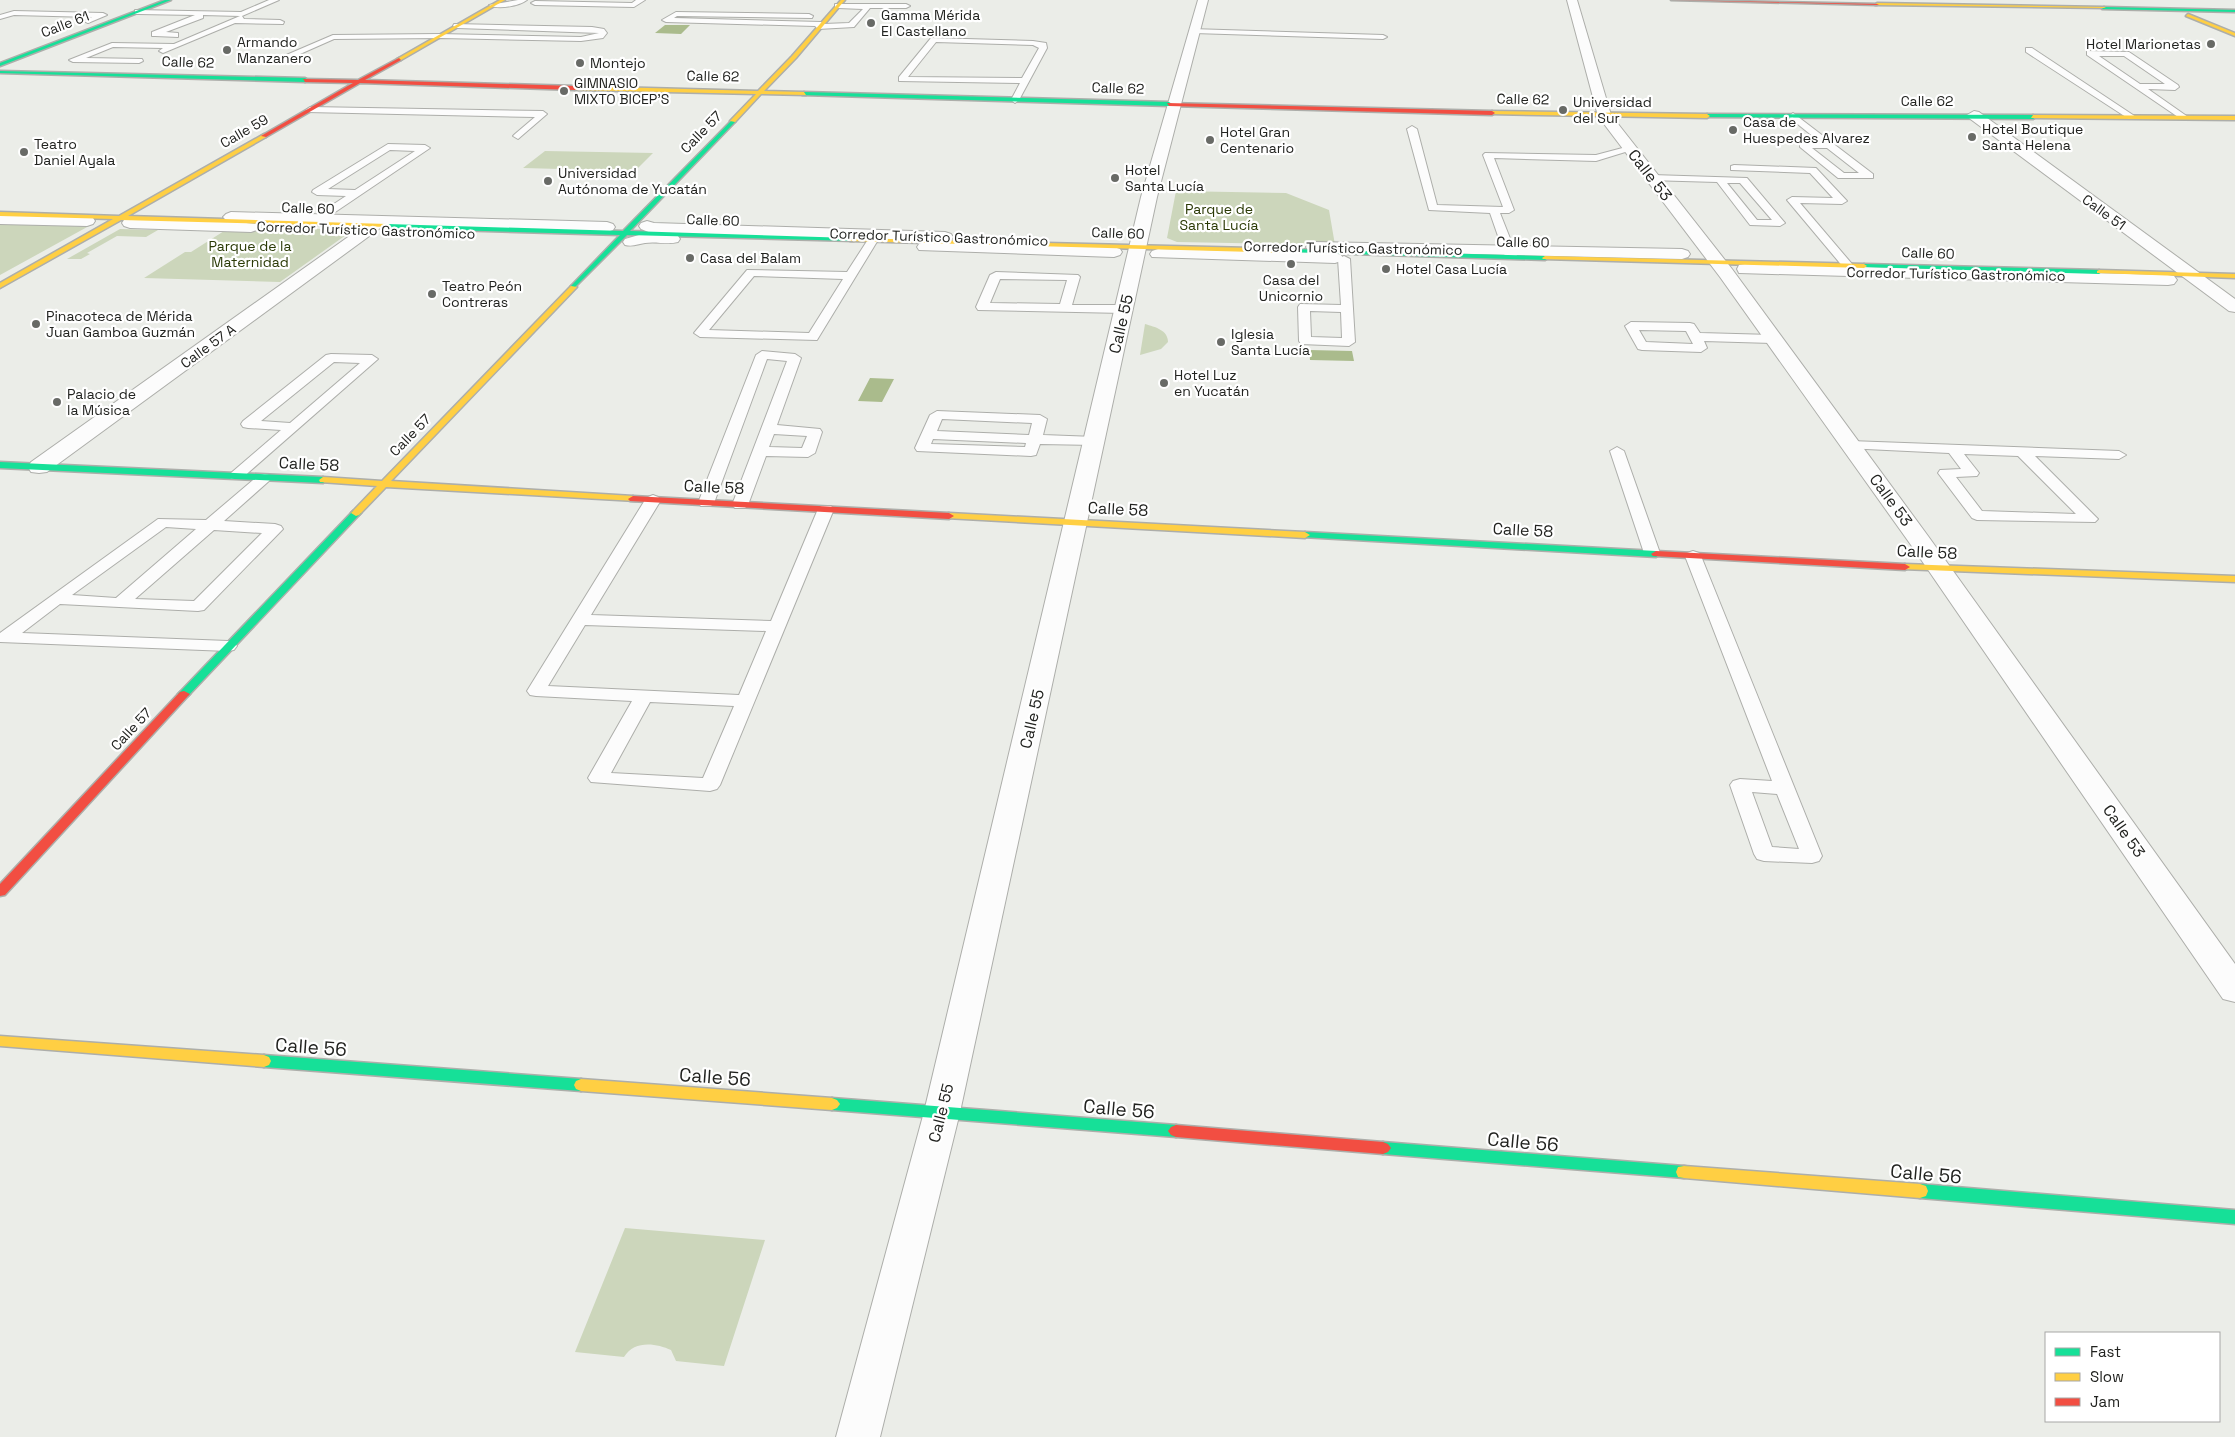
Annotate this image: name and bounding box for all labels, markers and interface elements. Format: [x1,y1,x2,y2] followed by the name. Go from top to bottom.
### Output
[881,6,980,40] place label: Gamma Mérida El Castellano
[38,7,92,41] street label: Calle 61
[865,17,877,29] marker: Gamma Mérida El Castellano
[237,33,312,67] place label: Armando Manzanero
[2086,35,2201,53] place label: Hotel Marionetas
[2205,38,2217,50] marker: Hotel Marionetas
[221,44,233,56] marker: Armando Manzanero
[161,52,215,72] street label: Calle 62
[590,54,646,72] place label: Montejo
[574,57,586,69] marker: Montejo
[686,67,740,85] street label: Calle 62
[574,74,669,108] place label: GIMNASIO MIXTO BICEP'S
[1091,78,1145,98] street label: Calle 62
[558,85,570,97] marker: GIMNASIO MIXTO BICEP'S
[1496,90,1550,108] street label: Calle 62
[1901,92,1953,110] street label: Calle 62
[1573,93,1652,127] place label: Universidad del Sur
[1557,104,1569,116] marker: Universidad del Sur
[676,107,726,157] street label: Calle 57
[217,110,271,152] street label: Calle 59
[1743,113,1870,147] place label: Casa de Huespedes Alvarez
[1982,120,2083,154] place label: Hotel Boutique Santa Helena
[1220,123,1294,157] place label: Hotel Gran Centenario
[1727,124,1739,136] marker: Casa de Huespedes Alvarez
[1966,131,1978,143] marker: Hotel Boutique Santa Helena
[1204,134,1216,146] marker: Hotel Gran Centenario
[34,135,115,169] place label: Teatro Daniel Ayala
[1623,145,1677,205] street label: Calle 53
[18,146,30,158] marker: Teatro Daniel Ayala
[1125,161,1204,195] place label: Hotel Santa Lucía
[558,164,707,198] place label: Universidad Autónoma de Yucatán
[1109,172,1121,184] marker: Hotel Santa Lucía
[542,175,554,187] marker: Universidad Autónoma de Yucatán
[2079,190,2129,234] street label: Calle 51
[281,198,335,218] street label: Calle 60
[1179,200,1259,234] park label: Parque de Santa Lucía
[686,210,740,230] street label: Calle 60
[256,217,476,243] street label: Corredor Turístico Gastronómico
[1091,223,1145,243] street label: Calle 60
[829,224,1049,250] street label: Corredor Turístico Gastronómico
[1496,233,1550,251] street label: Calle 60
[208,237,292,271] park label: Parque de la Maternidad
[1243,237,1463,259] street label: Corredor Turístico Gastronómico
[1901,243,1955,263] street label: Calle 60
[700,249,801,267] place label: Casa del Balam
[684,252,696,264] marker: Casa del Balam
[1285,258,1297,270] marker: Casa del Unicornio
[1396,260,1507,278] place label: Hotel Casa Lucía
[1380,263,1392,275] marker: Hotel Casa Lucía
[1846,263,2066,285] street label: Corredor Turístico Gastronómico
[1259,271,1323,305] place label: Casa del Unicornio
[442,277,522,311] place label: Teatro Peón Contreras
[426,288,438,300] marker: Teatro Peón Contreras
[1104,292,1138,356] street label: Calle 55
[46,307,195,341] place label: Pinacoteca de Mérida Juan Gamboa Guzmán
[30,318,42,330] marker: Pinacoteca de Mérida Juan Gamboa Guzmán
[177,320,239,372] street label: Calle 57 A
[1231,325,1310,359] place label: Iglesia Santa Lucía
[1215,336,1227,348] marker: Iglesia Santa Lucía
[1174,366,1249,400] place label: Hotel Luz en Yucatán
[1158,377,1170,389] marker: Hotel Luz en Yucatán
[67,385,136,419] place label: Palacio de la Música
[51,396,63,408] marker: Palacio de la Música
[385,410,435,460] street label: Calle 57
[278,452,340,476] street label: Calle 58
[1865,469,1917,531] street label: Calle 53
[683,475,745,499] street label: Calle 58
[1087,497,1149,521] street label: Calle 58
[1492,518,1554,542] street label: Calle 58
[1896,540,1958,564] street label: Calle 58
[1015,687,1049,751] street label: Calle 55
[107,704,155,754] street label: Calle 57
[2098,800,2150,862] street label: Calle 53
[274,1032,348,1062] street label: Calle 56
[678,1062,752,1092] street label: Calle 56
[924,1081,958,1145] street label: Calle 55
[1082,1093,1156,1125] street label: Calle 56
[1486,1126,1560,1158] street label: Calle 56
[1889,1158,1963,1190] street label: Calle 56
[2045,1332,2220,1422] legend
[2090,1342,2121,1361] text: Fast
[2090,1367,2124,1386] text: Slow
[2090,1392,2120,1411] text: Jam

